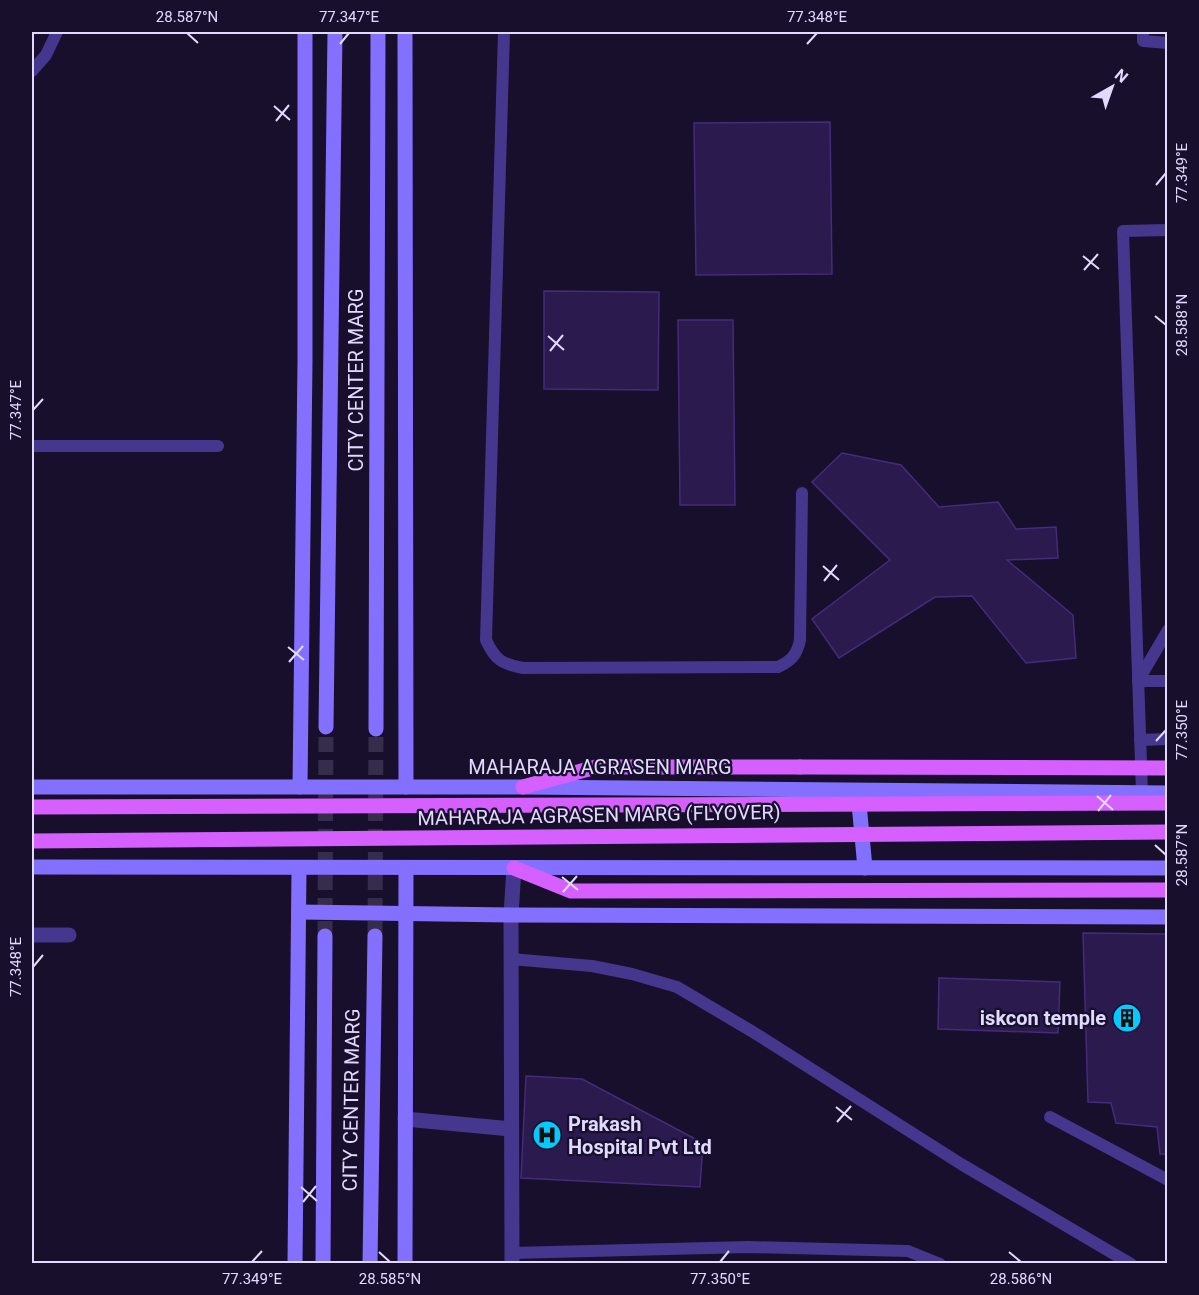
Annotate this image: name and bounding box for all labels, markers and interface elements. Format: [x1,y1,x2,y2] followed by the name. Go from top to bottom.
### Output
[156,8,218,26] text: 28.587°N
[319,8,380,26] text: 77.347°E
[787,8,848,26] text: 77.348°E
[1082,57,1142,117] north arrow
[1111,65,1132,87] text: N
[1173,142,1191,203] text: 77.349°E
[344,289,368,471] street label: CITY CENTER MARG
[1173,294,1191,356] text: 28.588°N
[7,379,25,440] text: 77.347°E
[1173,699,1191,760] text: 77.350°E
[468,755,732,779] street label: MAHARAJA AGRASEN MARG
[417,800,781,830] street label: MAHARAJA AGRASEN MARG (FLYOVER)
[1173,824,1191,886] text: 28.587°N
[7,936,25,997] text: 77.348°E
[1111,1002,1143,1034] building icon: iskcon temple
[980,1006,1106,1030] place label: iskcon temple
[337,1008,365,1192] street label: CITY CENTER MARG
[568,1112,712,1159] place label: Prakash Hospital Pvt Ltd
[531,1119,563,1151] hospital icon: Prakash Hospital Pvt Ltd
[222,1270,283,1288] text: 77.349°E
[359,1270,421,1288] text: 28.585°N
[690,1270,751,1288] text: 77.350°E
[990,1270,1052,1288] text: 28.586°N

